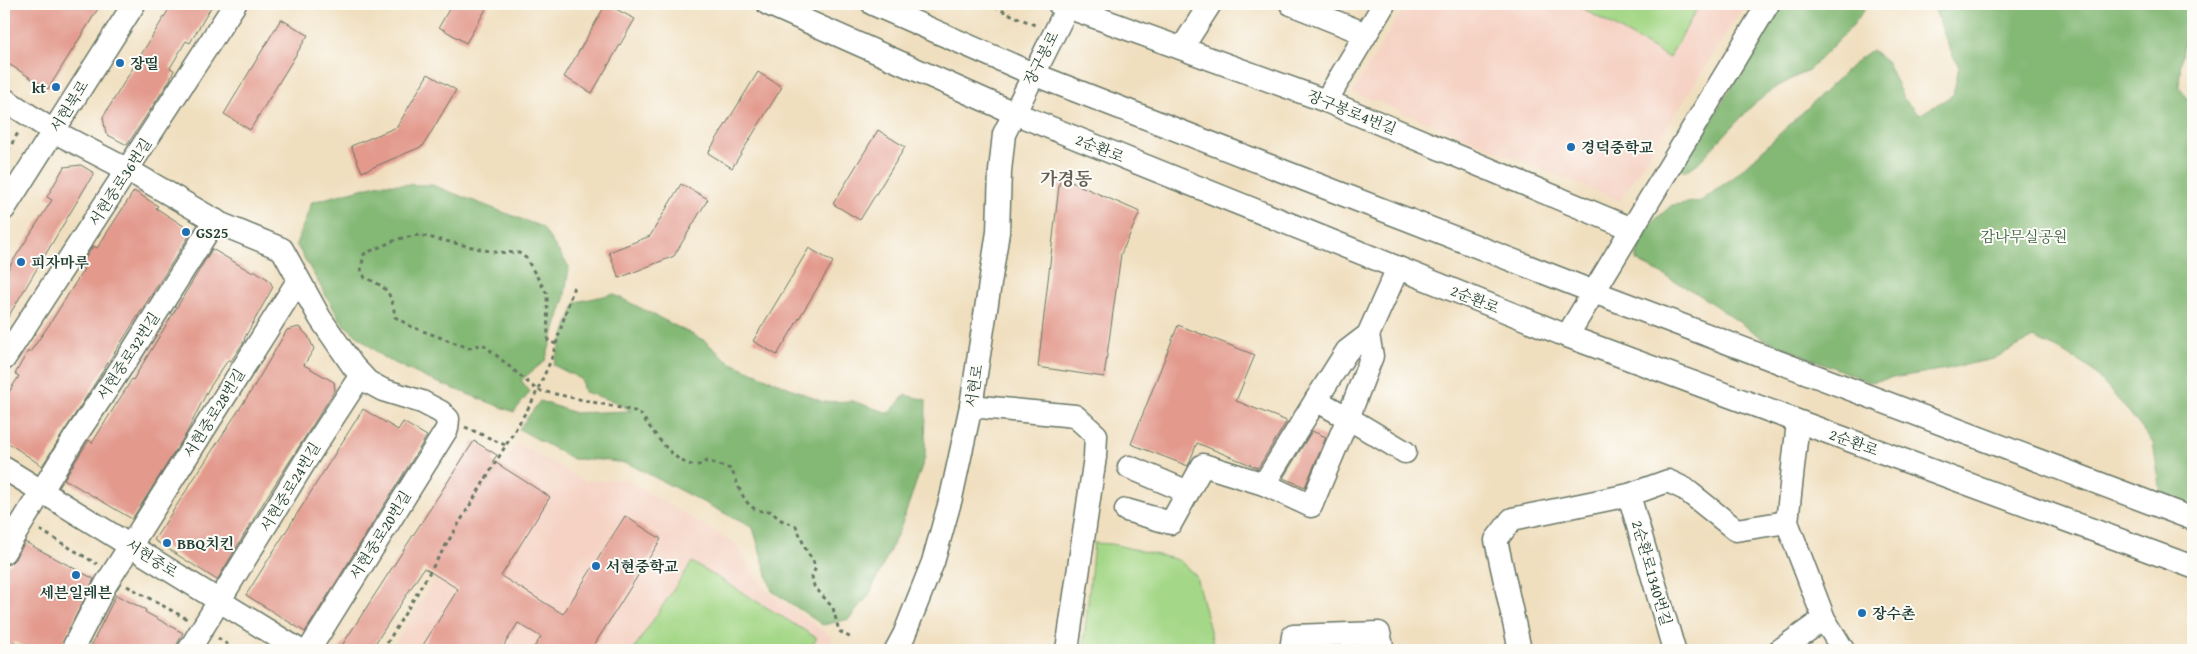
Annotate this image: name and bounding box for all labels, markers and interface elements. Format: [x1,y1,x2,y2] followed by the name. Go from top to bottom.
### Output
[1018,27,1064,89] street label: 장구봉로
[130,53,159,74] place label: 장띨
[114,57,126,69] marker: 장띨
[45,75,94,136] street label: 서현북로
[32,77,46,98] place label: kt
[50,81,62,93] marker: kt
[1304,85,1400,139] street label: 장구봉로4번길
[1073,129,1128,167] street label: 2순환로
[84,134,156,230] street label: 서현중로36번길
[1581,137,1654,158] place label: 경덕중학교
[1565,141,1577,153] marker: 경덕중학교
[1040,165,1093,192] district label: 가경동
[196,222,229,243] place label: GS25
[180,226,192,238] marker: GS25
[1981,226,2067,247] park label: 감나무실공원
[31,252,89,273] place label: 피자마루
[15,256,27,268] marker: 피자마루
[1448,280,1503,318] street label: 2순환로
[92,308,164,404] street label: 서현중로32번길
[960,362,988,409] street label: 서현로
[178,364,250,462] street label: 서현중로28번길
[1827,423,1882,461] street label: 2순환로
[255,438,325,536] street label: 서현중로24번길
[344,486,416,584] street label: 서현중로20번길
[1627,518,1677,628] street label: 2순환로1340번길
[177,533,234,554] place label: BBQ치킨
[122,534,183,583] street label: 서현중로
[161,537,173,549] marker: BBQ치킨
[606,556,679,577] place label: 서현중학교
[590,560,602,572] marker: 서현중학교
[70,569,82,581] marker: 세븐일레븐
[40,582,113,603] place label: 세븐일레븐
[1872,603,1916,624] place label: 장수촌
[1856,607,1868,619] marker: 장수촌

